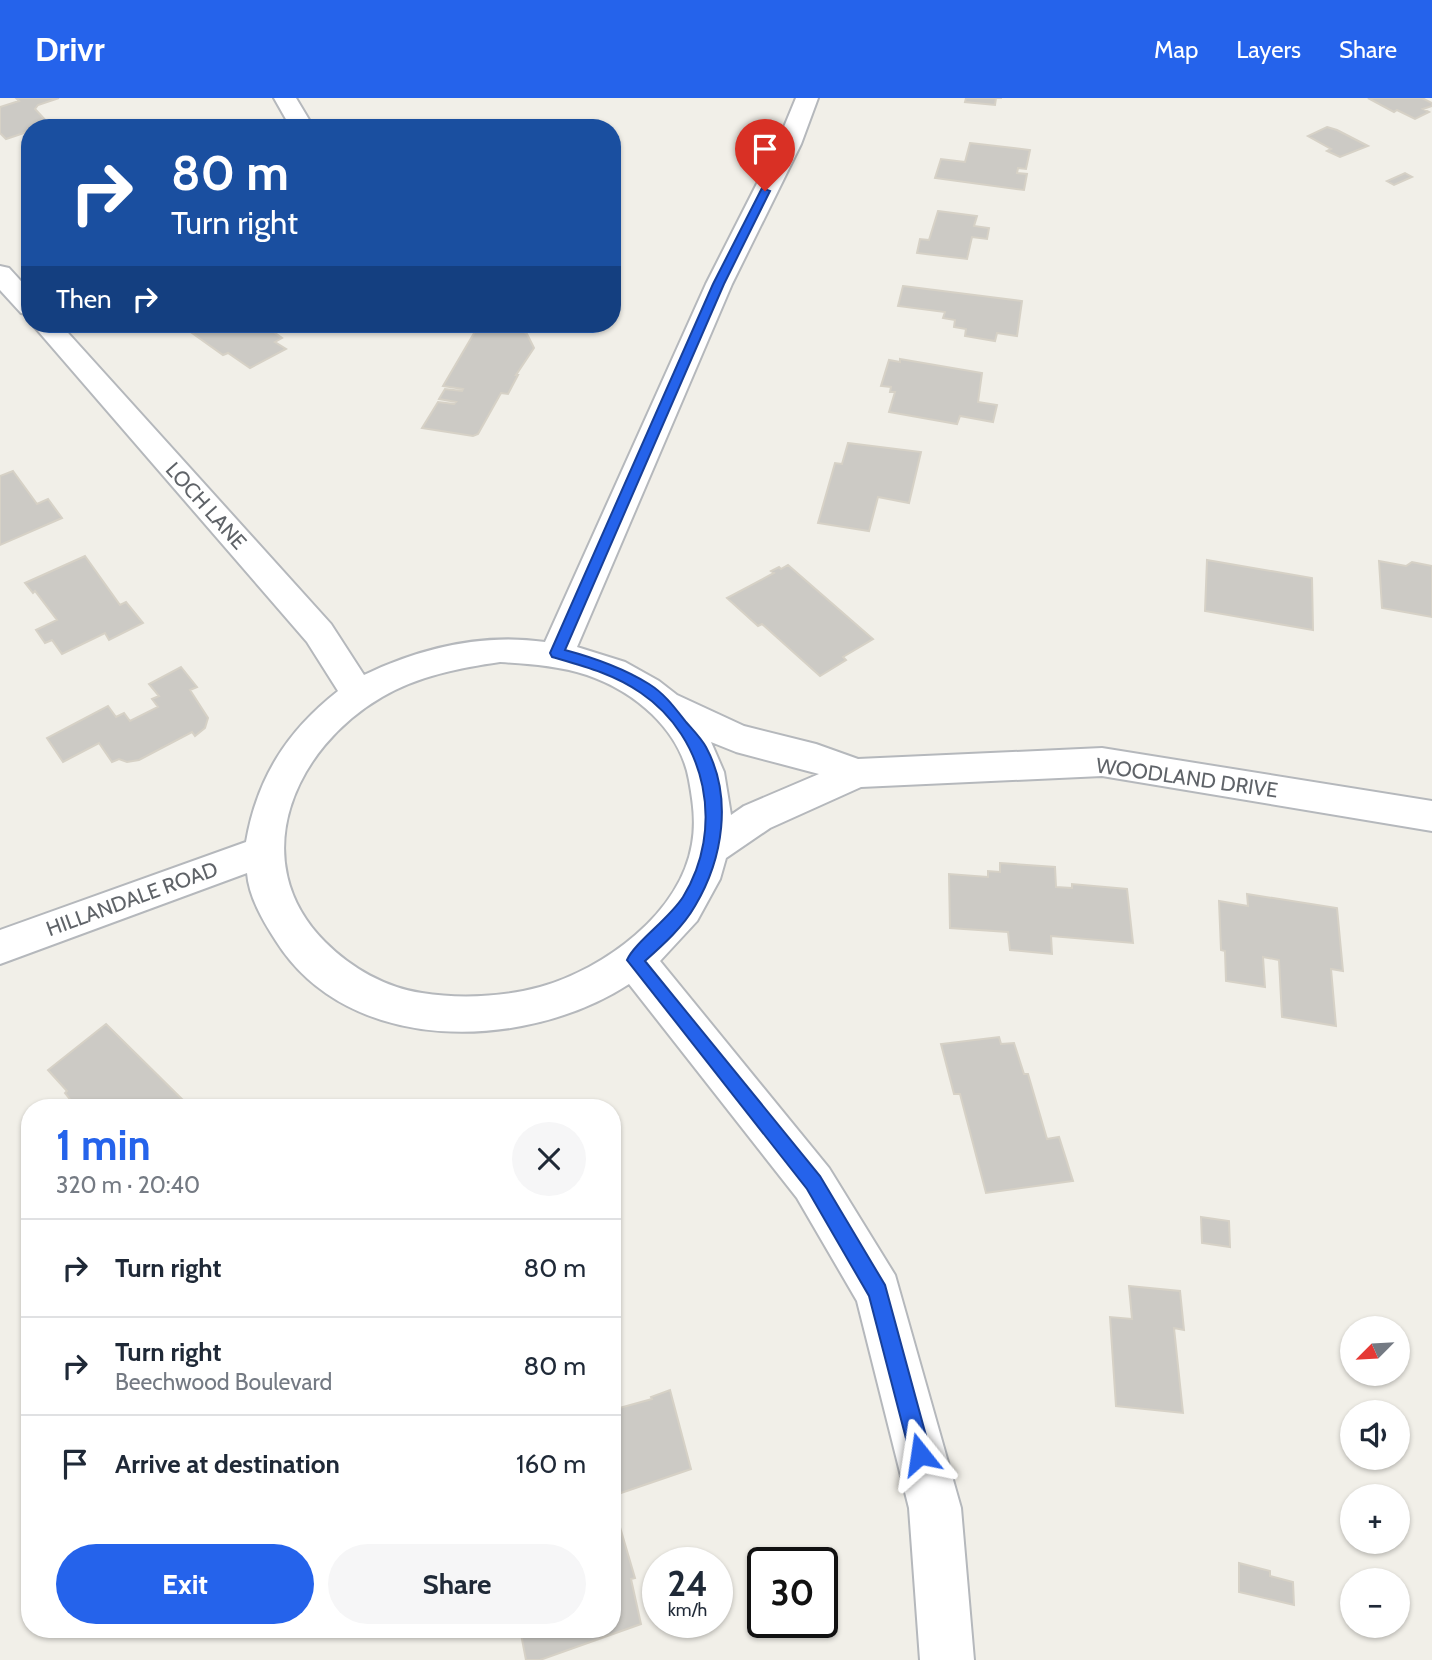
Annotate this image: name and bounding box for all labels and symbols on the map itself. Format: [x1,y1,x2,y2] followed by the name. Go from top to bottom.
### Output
[735,119,795,191] pin
[161,457,252,554] street label: LOCH LANE
[1095,752,1280,803] street label: WOODLAND DRIVE
[43,856,221,941] street label: HILLANDALE ROAD
[1340,1316,1410,1386] north arrow
[883,1417,957,1491] position arrow
[747,1547,838,1638] speed limit sign: 30

